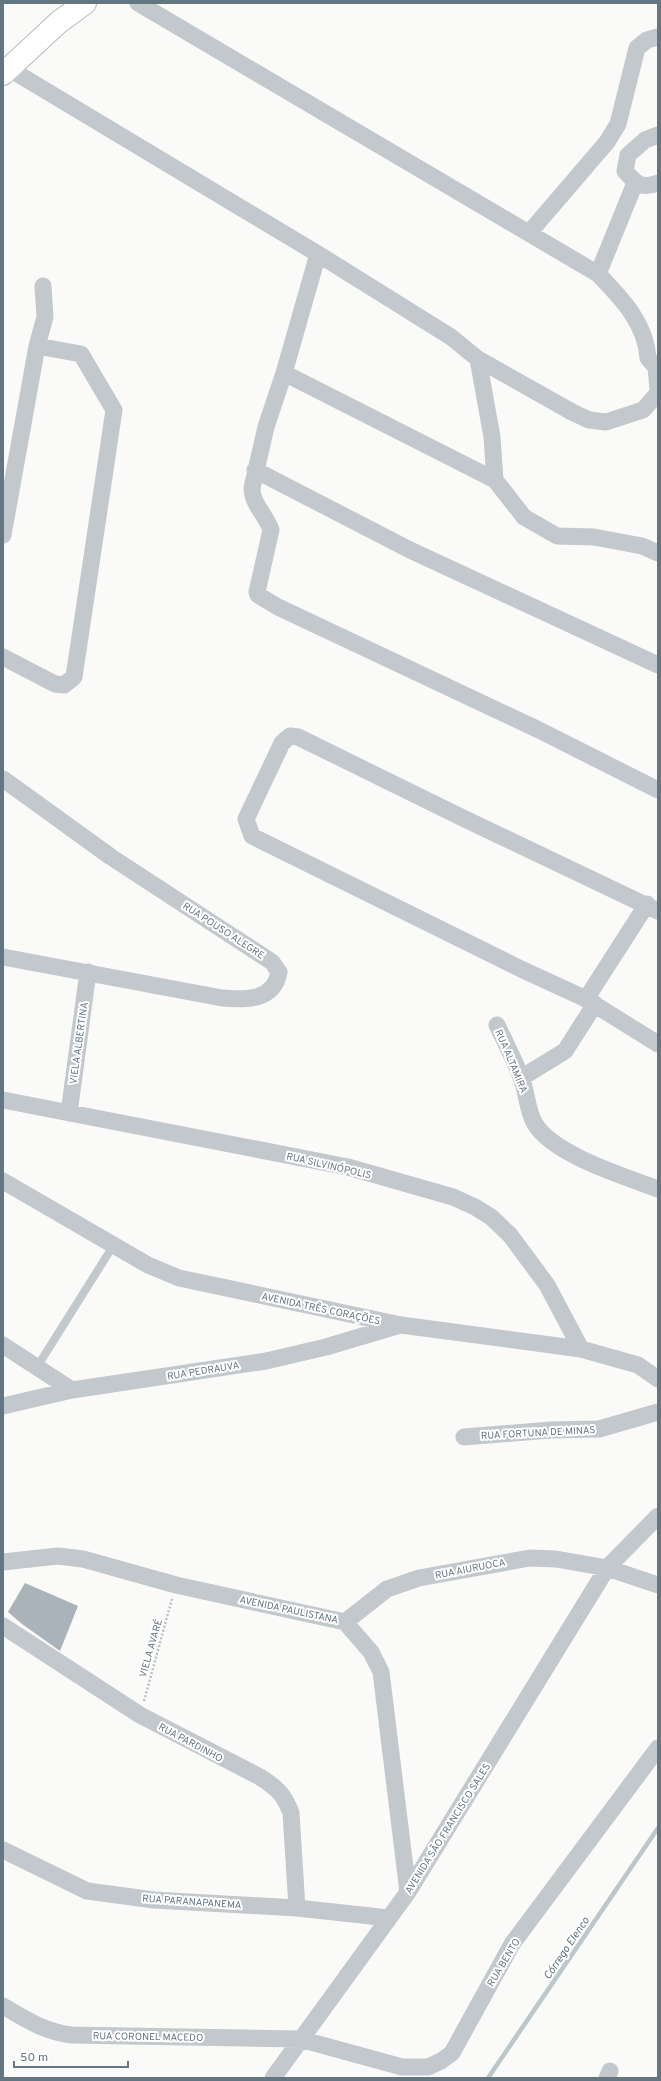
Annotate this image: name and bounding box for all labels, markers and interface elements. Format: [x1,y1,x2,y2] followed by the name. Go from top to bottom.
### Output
[180,900,267,963] street label: RUA POUSO ALEGRE
[67,1001,92,1085] street label: VIELA ALBERTINA
[491,1028,530,1096] street label: RUA ALTAMIRA
[285,1150,372,1183] street label: RUA SILVINÓPOLIS
[260,1291,381,1328] street label: AVENIDA TRÊS CORAÇÕES
[166,1359,240,1384] street label: RUA PEDRAUVA
[480,1424,596,1443] street label: RUA FORTUNA DE MINAS
[434,1556,507,1583] street label: RUA AIURUOCA
[238,1594,340,1627] street label: AVENIDA PAULISTANA
[137,1618,166,1679] street label: VIELA AVARÉ
[156,1721,225,1766] street label: RUA PARDINHO
[403,1761,494,1897] street label: AVENIDA SÃO FRANCISCO SALES
[142,1893,242,1912] street label: RUA PARANAPANEMA
[541,1914,593,1983] water label: Córrego Elenco
[485,1936,524,1989] street label: RUA BENTO
[93,2030,203,2045] street label: RUA CORONEL MACEDO
[14,2043,128,2069] scale bar
[20,2050,48,2066] text: 50 m

